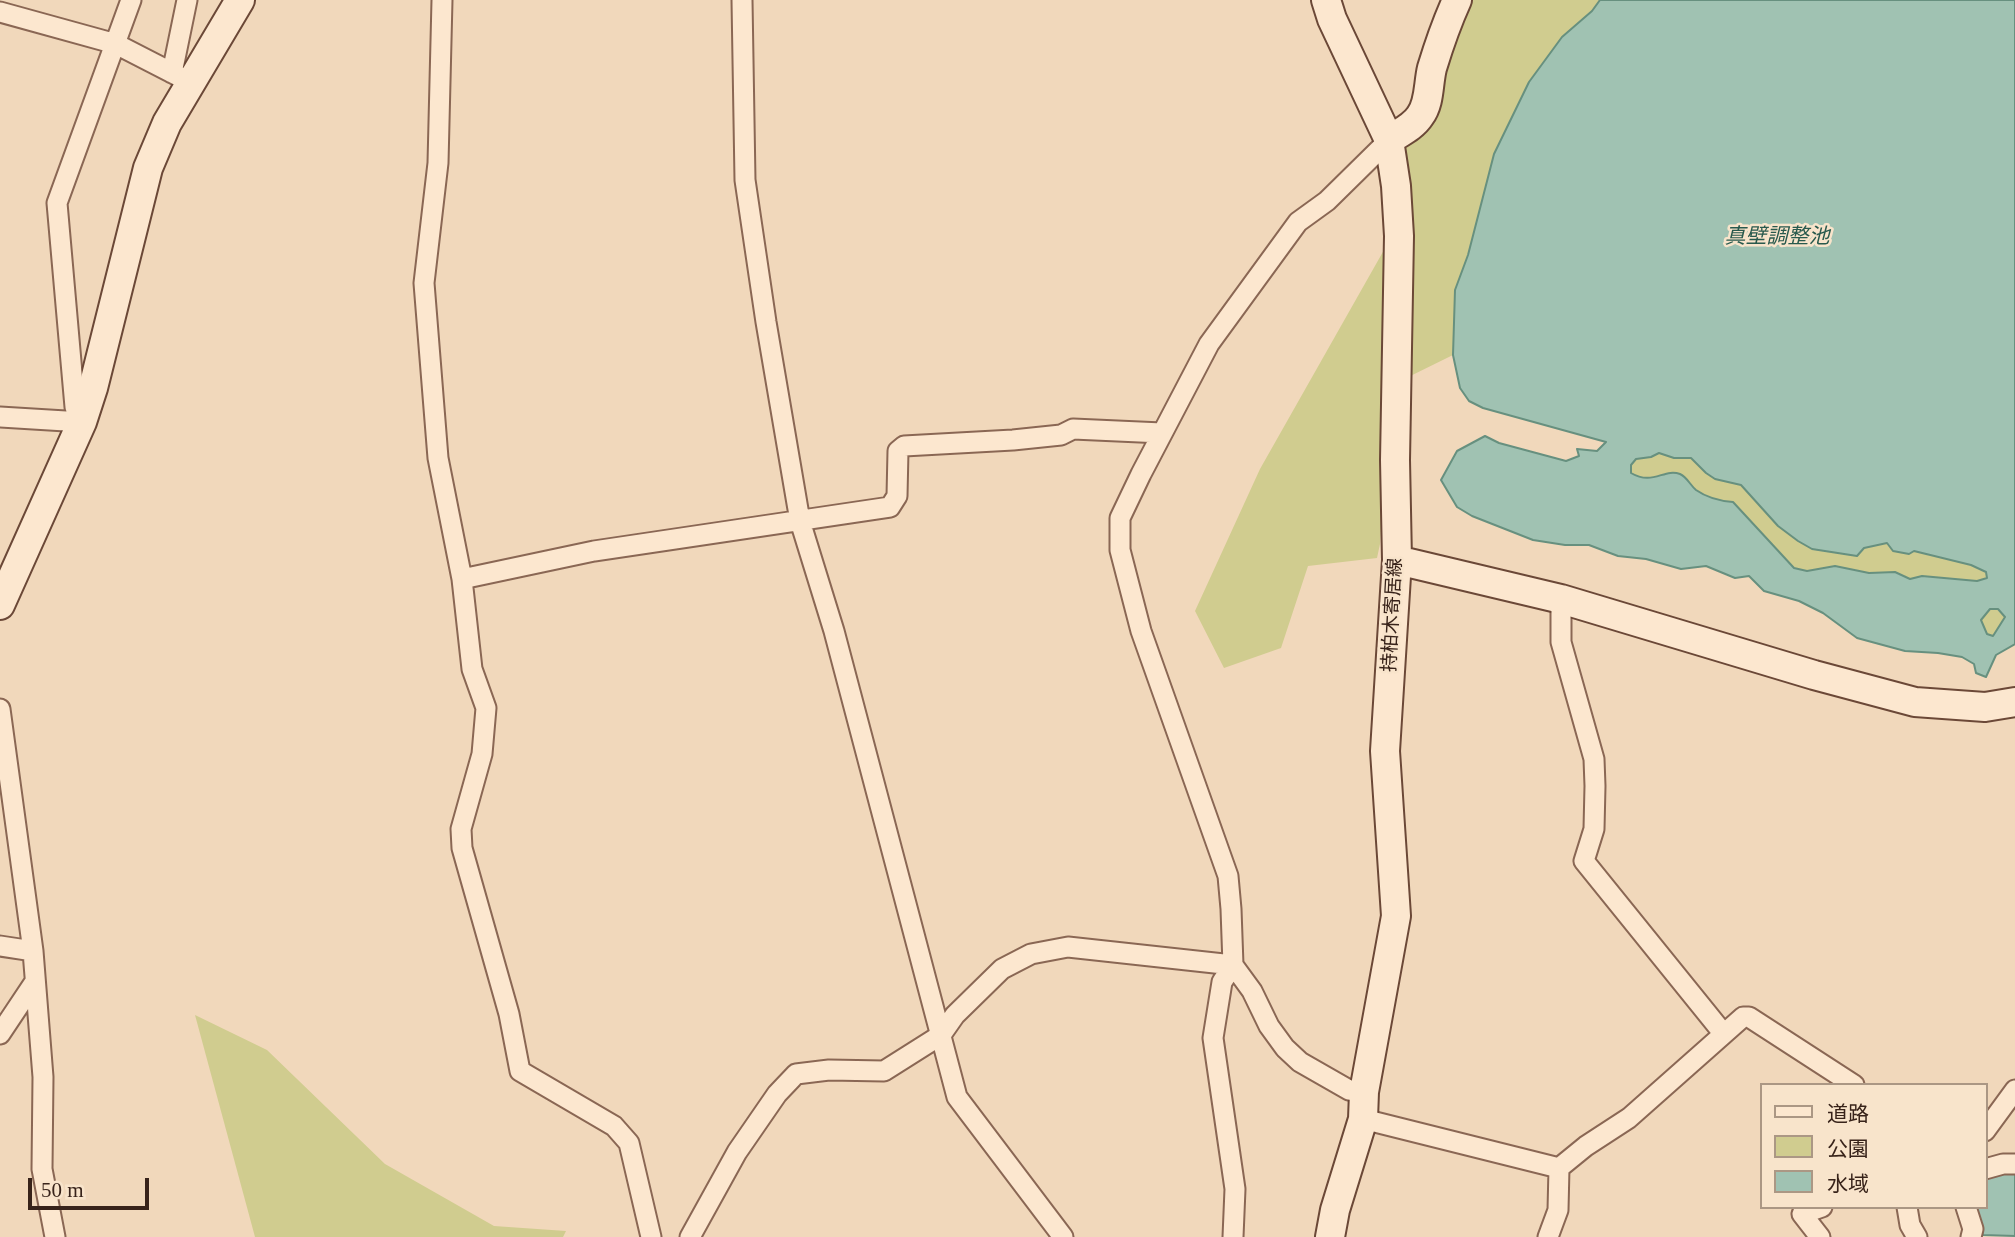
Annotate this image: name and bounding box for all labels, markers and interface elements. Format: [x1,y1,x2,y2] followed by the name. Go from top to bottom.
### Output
[1725,224,1829,250] water label: 真壁調整池
[1379,557,1407,673] street label: 持柏木寄居線
[1759,1083,1987,1209] legend
[1827,1102,1869,1126] text: 道路
[1827,1137,1869,1161] text: 公園
[32,1164,152,1208] scale bar
[1827,1172,1869,1196] text: 水域
[41,1178,84,1202] text: 50 m

